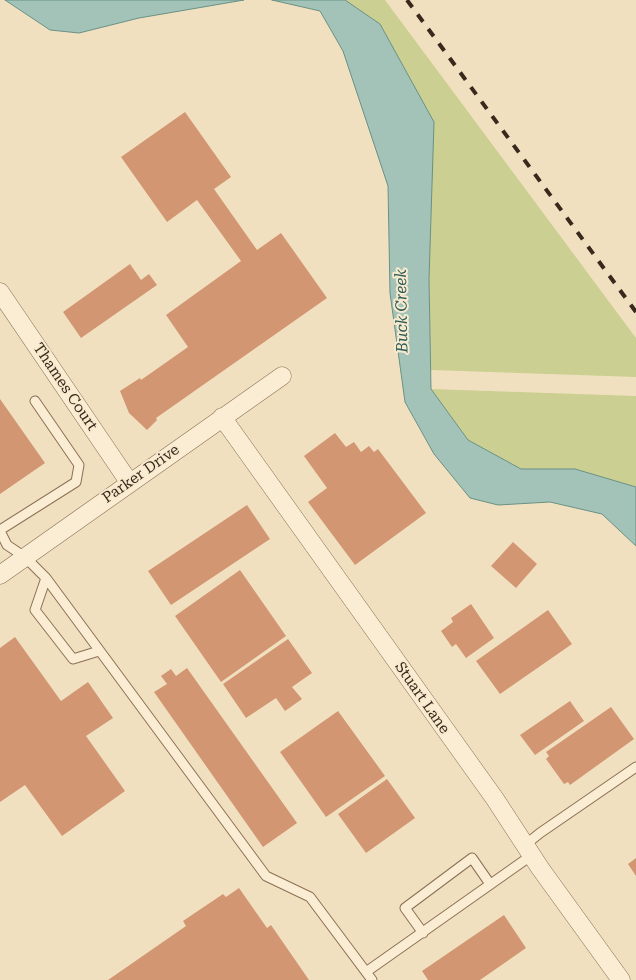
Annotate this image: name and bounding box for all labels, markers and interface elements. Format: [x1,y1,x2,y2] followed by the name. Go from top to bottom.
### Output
[392,269,412,353] water label: Buck Creek
[29,340,101,434] street label: Thames Court
[99,441,183,507] street label: Parker Drive
[391,659,453,737] street label: Stuart Lane

